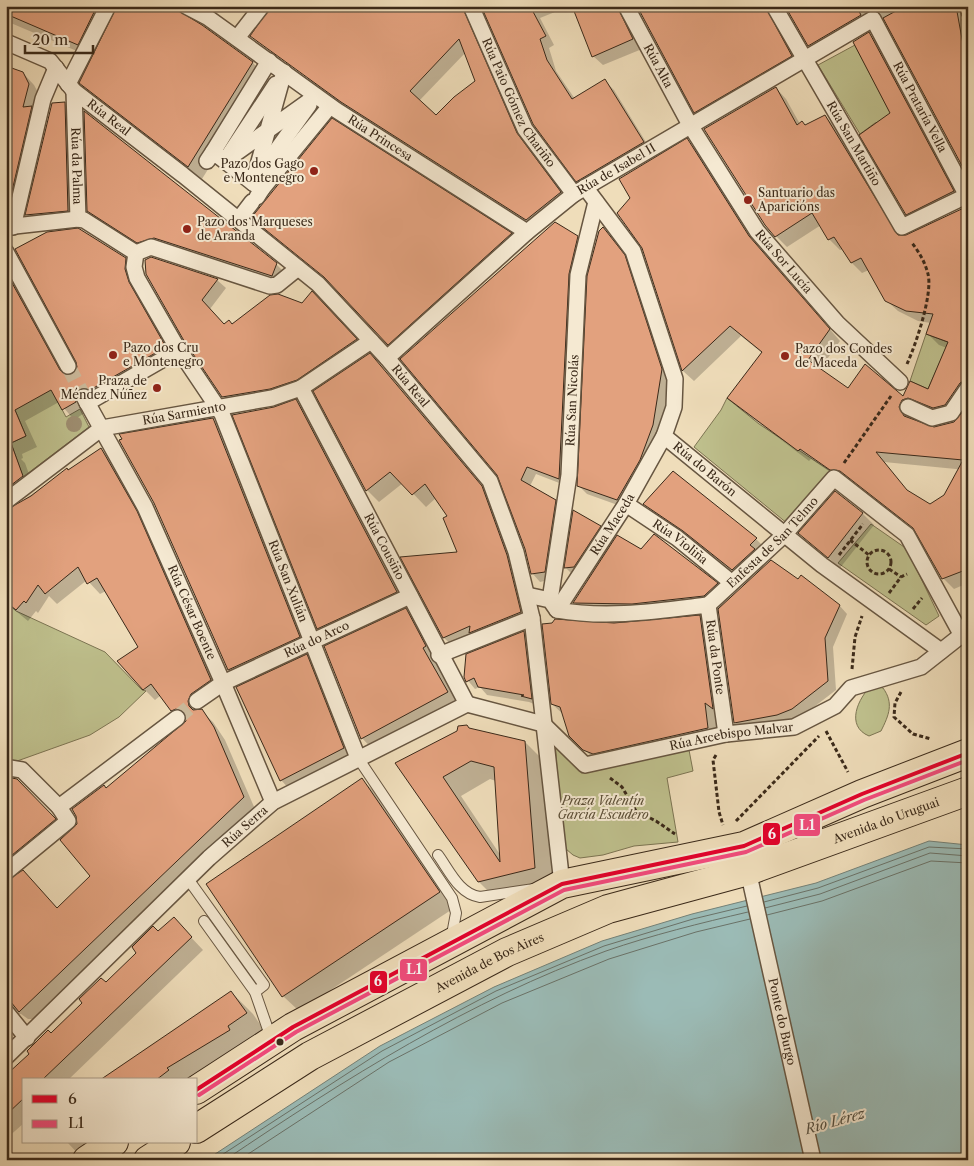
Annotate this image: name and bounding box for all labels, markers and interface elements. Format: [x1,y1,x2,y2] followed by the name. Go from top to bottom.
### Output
[25,22,92,54] scale bar
[32,30,68,49] text: 20 m
[479,35,559,170] street label: Rúa Paio Gómez Chariño
[641,41,677,91] street label: Rúa Alta
[890,59,951,155] street label: Rúa Prataría Vella
[84,96,134,139] street label: Rúa Real
[824,98,885,188] street label: Rúa San Martiño
[345,111,416,164] street label: Rúa Princesa
[68,127,86,205] street label: Rúa da Palma
[574,140,658,198] street label: Rúa de Isabel II
[220,156,304,185] place label: Pazo dos Gago e Montenegro
[308,165,320,177] marker: Pazo dos Gago e Montenegro
[757,185,835,214] place label: Santuario das Aparicións
[742,194,754,206] marker: Santuario das Aparicións
[197,214,313,243] place label: Pazo dos Marqueses de Aranda
[181,223,193,235] marker: Pazo dos Marqueses de Aranda
[752,226,816,297] street label: Rúa Sor Lucía
[123,340,203,369] place label: Pazo dos Cru e Montenegro
[795,341,892,370] place label: Pazo dos Condes de Maceda
[107,349,119,361] marker: Pazo dos Cru e Montenegro
[779,350,791,362] marker: Pazo dos Condes de Maceda
[562,354,581,447] street label: Rúa San Nicolás
[389,361,433,410] street label: Rúa Real
[60,373,147,402] place label: Praza de Méndez Núñez
[151,382,163,394] marker: Praza de Méndez Núñez
[141,398,227,428] street label: Rúa Sarmiento
[670,438,740,500] street label: Rúa do Barón
[587,490,638,558] street label: Rúa Maceda
[723,493,821,591] street label: Enfesta de San Telmo
[361,510,408,582] street label: Rúa Cousiño
[650,516,712,568] street label: Rúa Violiña
[265,537,312,624] street label: Rúa San Xulián
[165,562,220,662] street label: Rúa César Boente
[282,617,352,661] street label: Rúa do Arco
[703,619,728,696] street label: Rúa da Ponte
[668,719,794,753] street label: Rúa Arcebispo Malvar
[557,793,649,822] park label: Praza Valentín García Escudero
[830,794,942,847] street label: Avenida do Uruguai
[219,802,271,850] street label: Rúa Serra
[793,813,821,837] line badge: L1
[799,816,816,834] text: L1
[762,822,781,846] line badge: 6
[768,825,776,843] text: 6
[432,929,546,996] street label: Avenida de Bos Aires
[399,958,428,982] line badge: L1
[406,960,423,978] text: L1
[369,970,388,994] line badge: 6
[374,972,382,990] text: 6
[765,976,799,1067] street label: Ponte do Burgo
[275,1037,285,1047] unlabelled marker
[22,1078,198,1144] legend
[68,1089,77,1108] text: 6
[802,1103,869,1138] water label: Río Lérez
[68,1113,85,1132] text: L1

